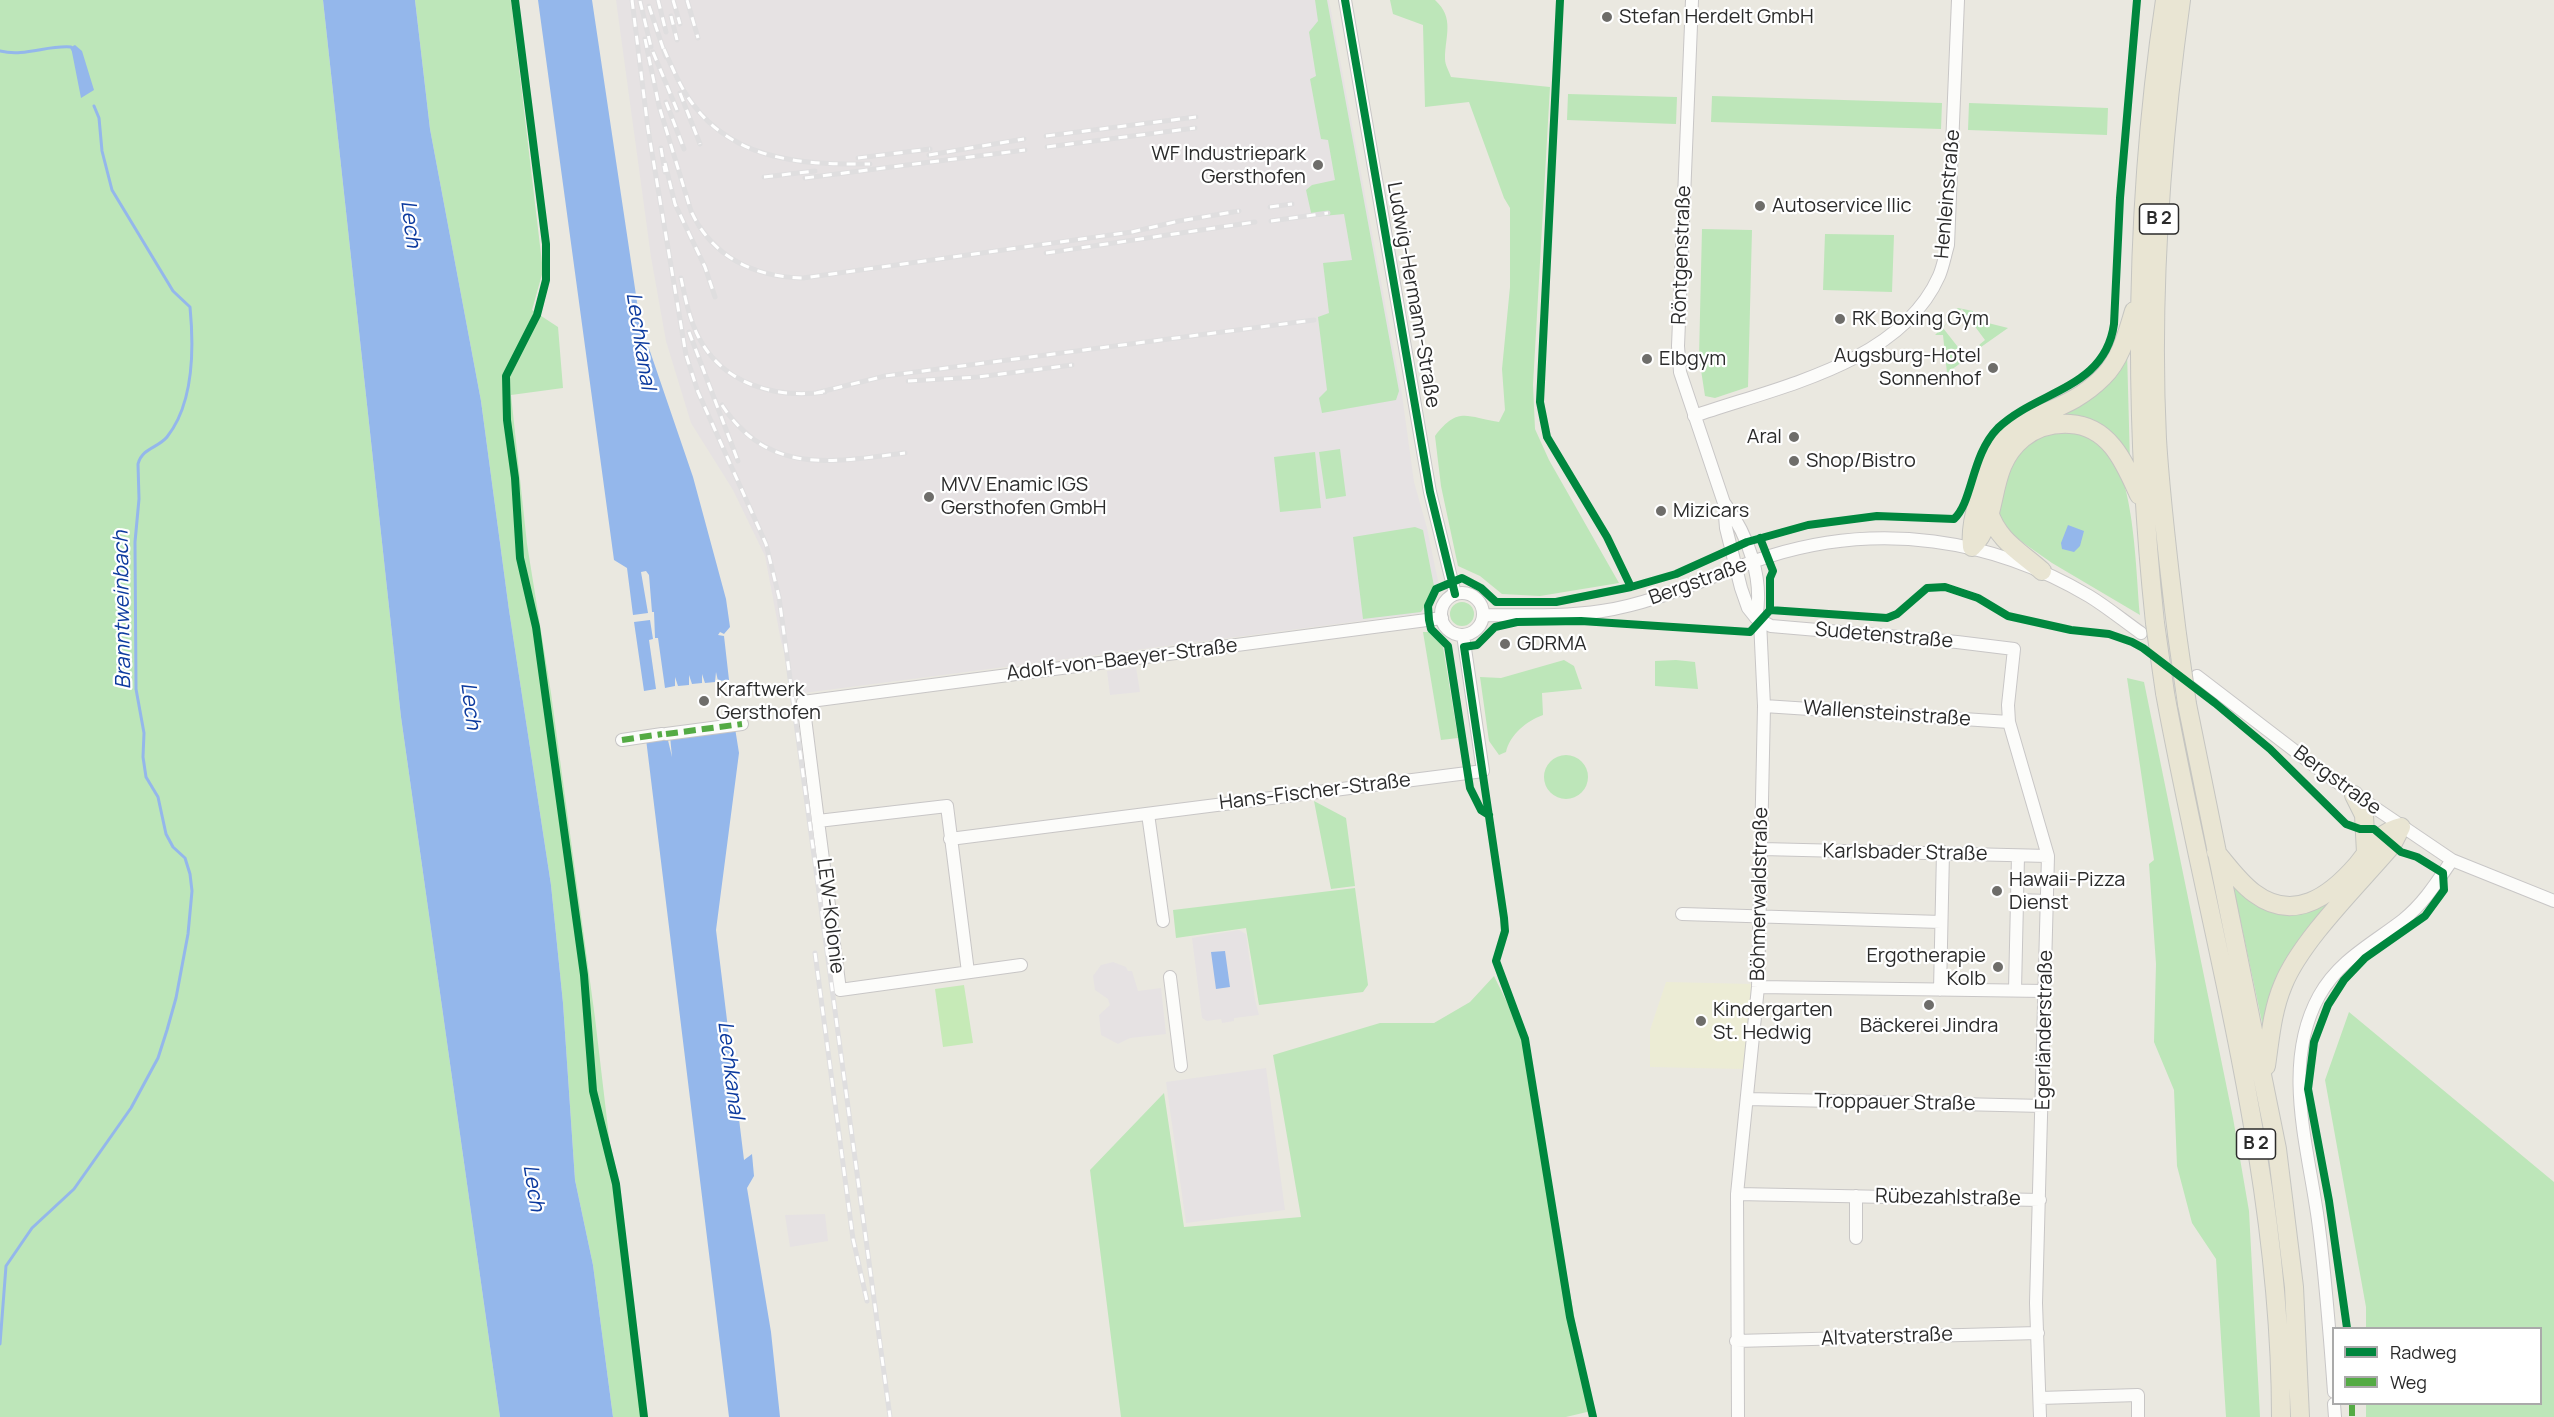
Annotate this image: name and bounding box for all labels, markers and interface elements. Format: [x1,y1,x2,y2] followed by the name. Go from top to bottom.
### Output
[1619,5,1814,29] place label: Stefan Herdelt GmbH
[1600,10,1614,24] marker: Stefan Herdelt GmbH
[1930,128,1966,260] street label: Henleinstraße
[1151,142,1306,189] place label: WF Industriepark Gersthofen
[1311,158,1325,172] marker: WF Industriepark Gersthofen
[1381,180,1445,410] street label: Ludwig-Hermann-Straße
[1668,185,1696,325] street label: Röntgenstraße
[1772,194,1912,218] place label: Autoservice Ilic
[395,199,425,249] water label: Lech
[1753,199,1767,213] marker: Autoservice Ilic
[2140,204,2178,234] road number: B 2
[620,291,660,391] water label: Lechkanal
[1852,307,1989,331] place label: RK Boxing Gym
[1833,312,1847,326] marker: RK Boxing Gym
[1834,344,1981,391] place label: Augsburg-Hotel Sonnenhof
[1659,347,1726,371] place label: Elbgym
[1640,352,1654,366] marker: Elbgym
[1986,361,2000,375] marker: Augsburg-Hotel Sonnenhof
[1747,425,1782,449] place label: Aral
[1787,430,1801,444] marker: Aral
[1806,449,1916,473] place label: Shop/Bistro
[1787,454,1801,468] marker: Shop/Bistro
[941,473,1106,520] place label: MVV Enamic IGS Gersthofen GmbH
[922,490,936,504] marker: MVV Enamic IGS Gersthofen GmbH
[1673,499,1749,523] place label: Mizicars
[1654,504,1668,518] marker: Mizicars
[109,530,137,690] water label: Branntweinbach
[1646,553,1750,611] street label: Bergstraße
[1814,618,1954,654] street label: Sudetenstraße
[1517,632,1587,656] place label: GDRMA
[1005,634,1239,686] street label: Adolf-von-Baeyer-Straße
[1498,637,1512,651] marker: GDRMA
[716,678,821,725] place label: Kraftwerk Gersthofen
[455,681,485,731] water label: Lech
[697,694,711,708] marker: Kraftwerk Gersthofen
[1802,696,1972,732] street label: Wallensteinstraße
[2288,741,2386,821] street label: Bergstraße
[1218,768,1412,816] street label: Hans-Fischer-Straße
[1746,807,1774,981] street label: Böhmerwaldstraße
[1822,840,1988,866] street label: Karlsbader Straße
[811,857,849,975] street label: LEW-Kolonie
[2009,868,2125,915] place label: Hawaii-Pizza Dienst
[1990,884,2004,898] marker: Hawaii-Pizza Dienst
[1866,944,1986,991] place label: Ergotherapie Kolb
[2032,950,2058,1110] street label: Egerländerstraße
[1991,960,2005,974] marker: Ergotherapie Kolb
[1713,998,1833,1045] place label: Kindergarten St. Hedwig
[1922,998,1936,1012] marker: Bäckerei Jindra
[1694,1014,1708,1028] marker: Kindergarten St. Hedwig
[1860,1014,1998,1038] place label: Bäckerei Jindra
[712,1020,748,1120] water label: Lechkanal
[1814,1090,1976,1116] street label: Troppauer Straße
[2236,1129,2276,1159] road number: B 2
[517,1163,549,1213] water label: Lech
[1875,1185,2021,1211] street label: Rübezahlstraße
[1821,1323,1953,1351] street label: Altvaterstraße
[2332,1327,2542,1405] legend
[2390,1340,2457,1364] text: Radweg
[2390,1370,2427,1394] text: Weg

